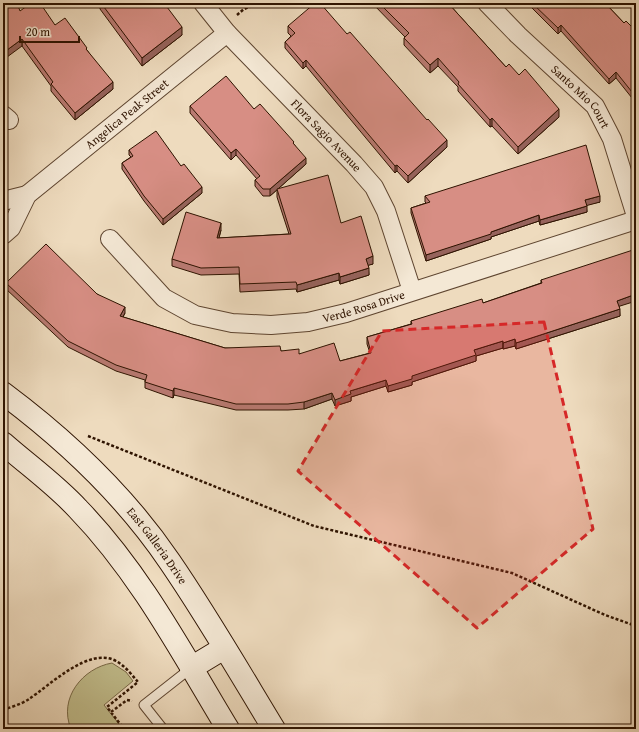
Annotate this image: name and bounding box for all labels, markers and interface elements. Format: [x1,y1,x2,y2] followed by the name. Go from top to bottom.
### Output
[20,18,79,44] scale bar
[26,23,50,40] text: 20 m
[548,61,615,132] street label: Santo Mio Court
[81,74,173,153] street label: Angelica Peak Street
[287,95,366,175] street label: Flora Sagio Avenue
[320,286,407,326] street label: Verde Rosa Drive
[123,503,192,588] street label: East Galleria Drive

